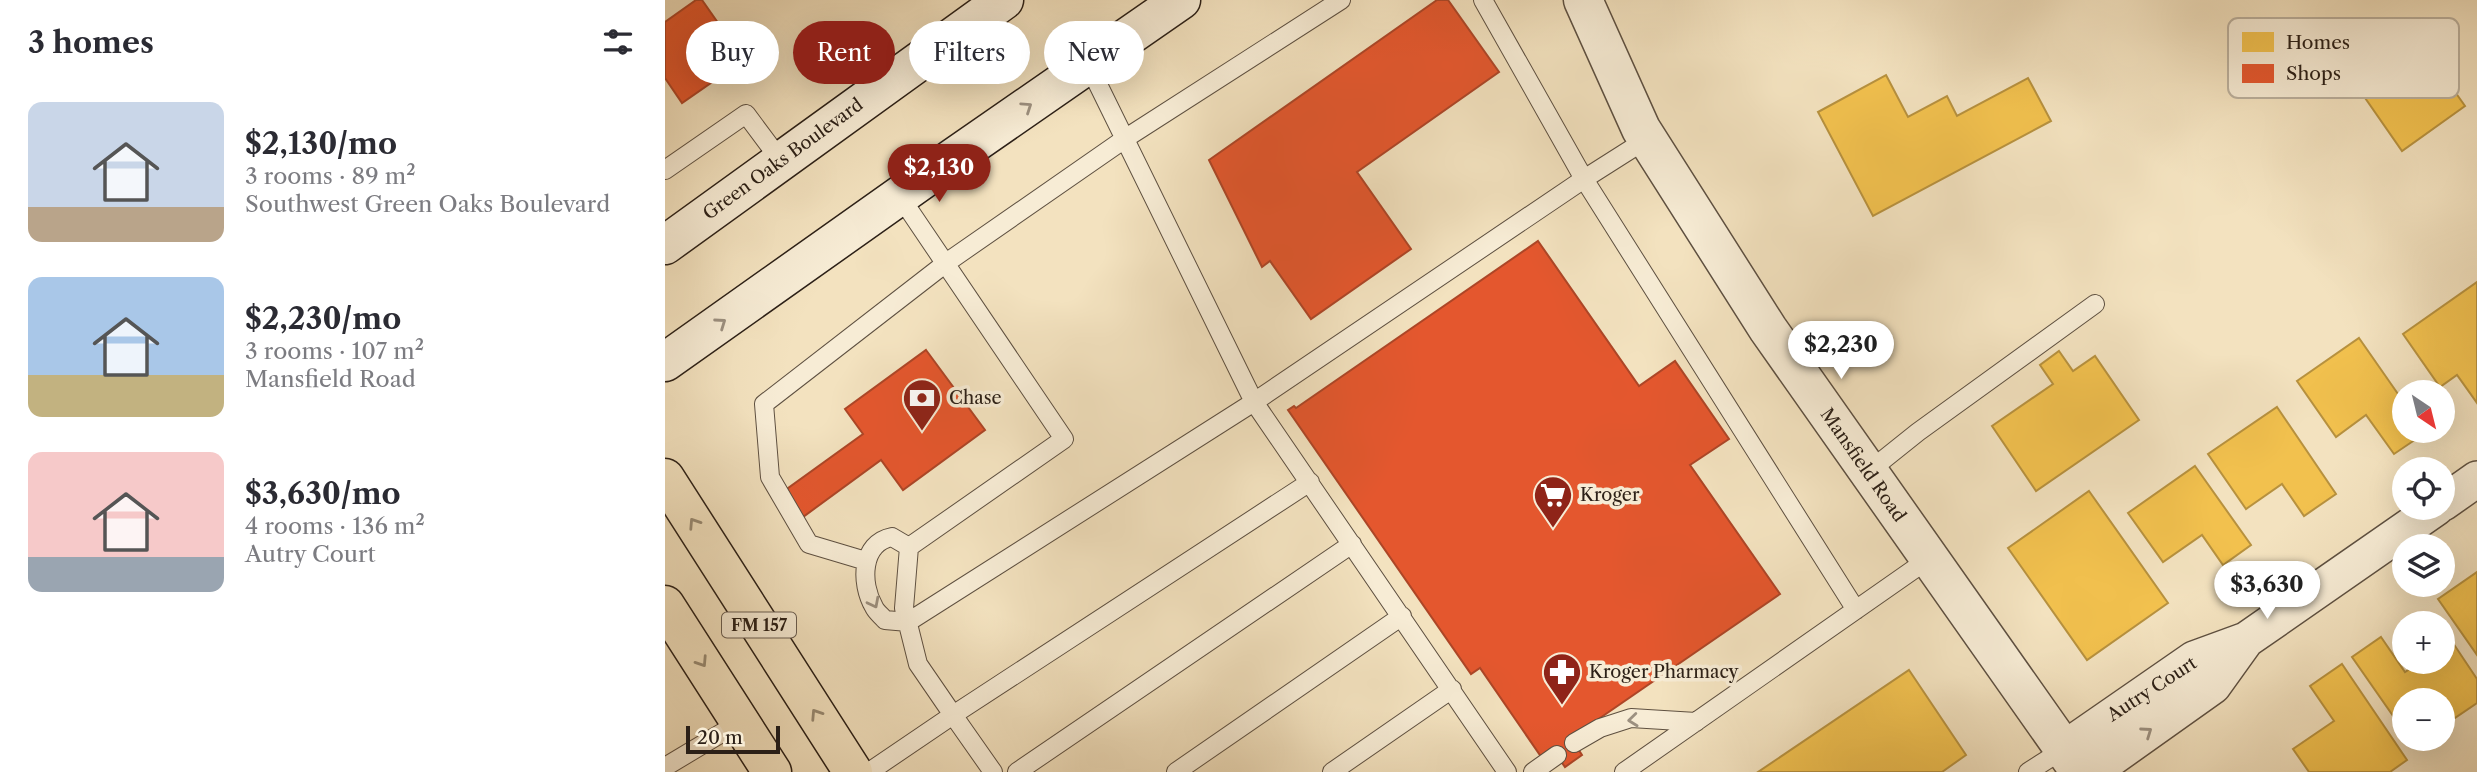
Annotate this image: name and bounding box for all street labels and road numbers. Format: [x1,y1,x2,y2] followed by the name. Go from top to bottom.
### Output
[699,94,867,224] street label: Green Oaks Boulevard
[1816,404,1910,526] street label: Mansfield Road
[722,612,796,638] road number: FM 157
[2102,652,2201,727] street label: Autry Court

